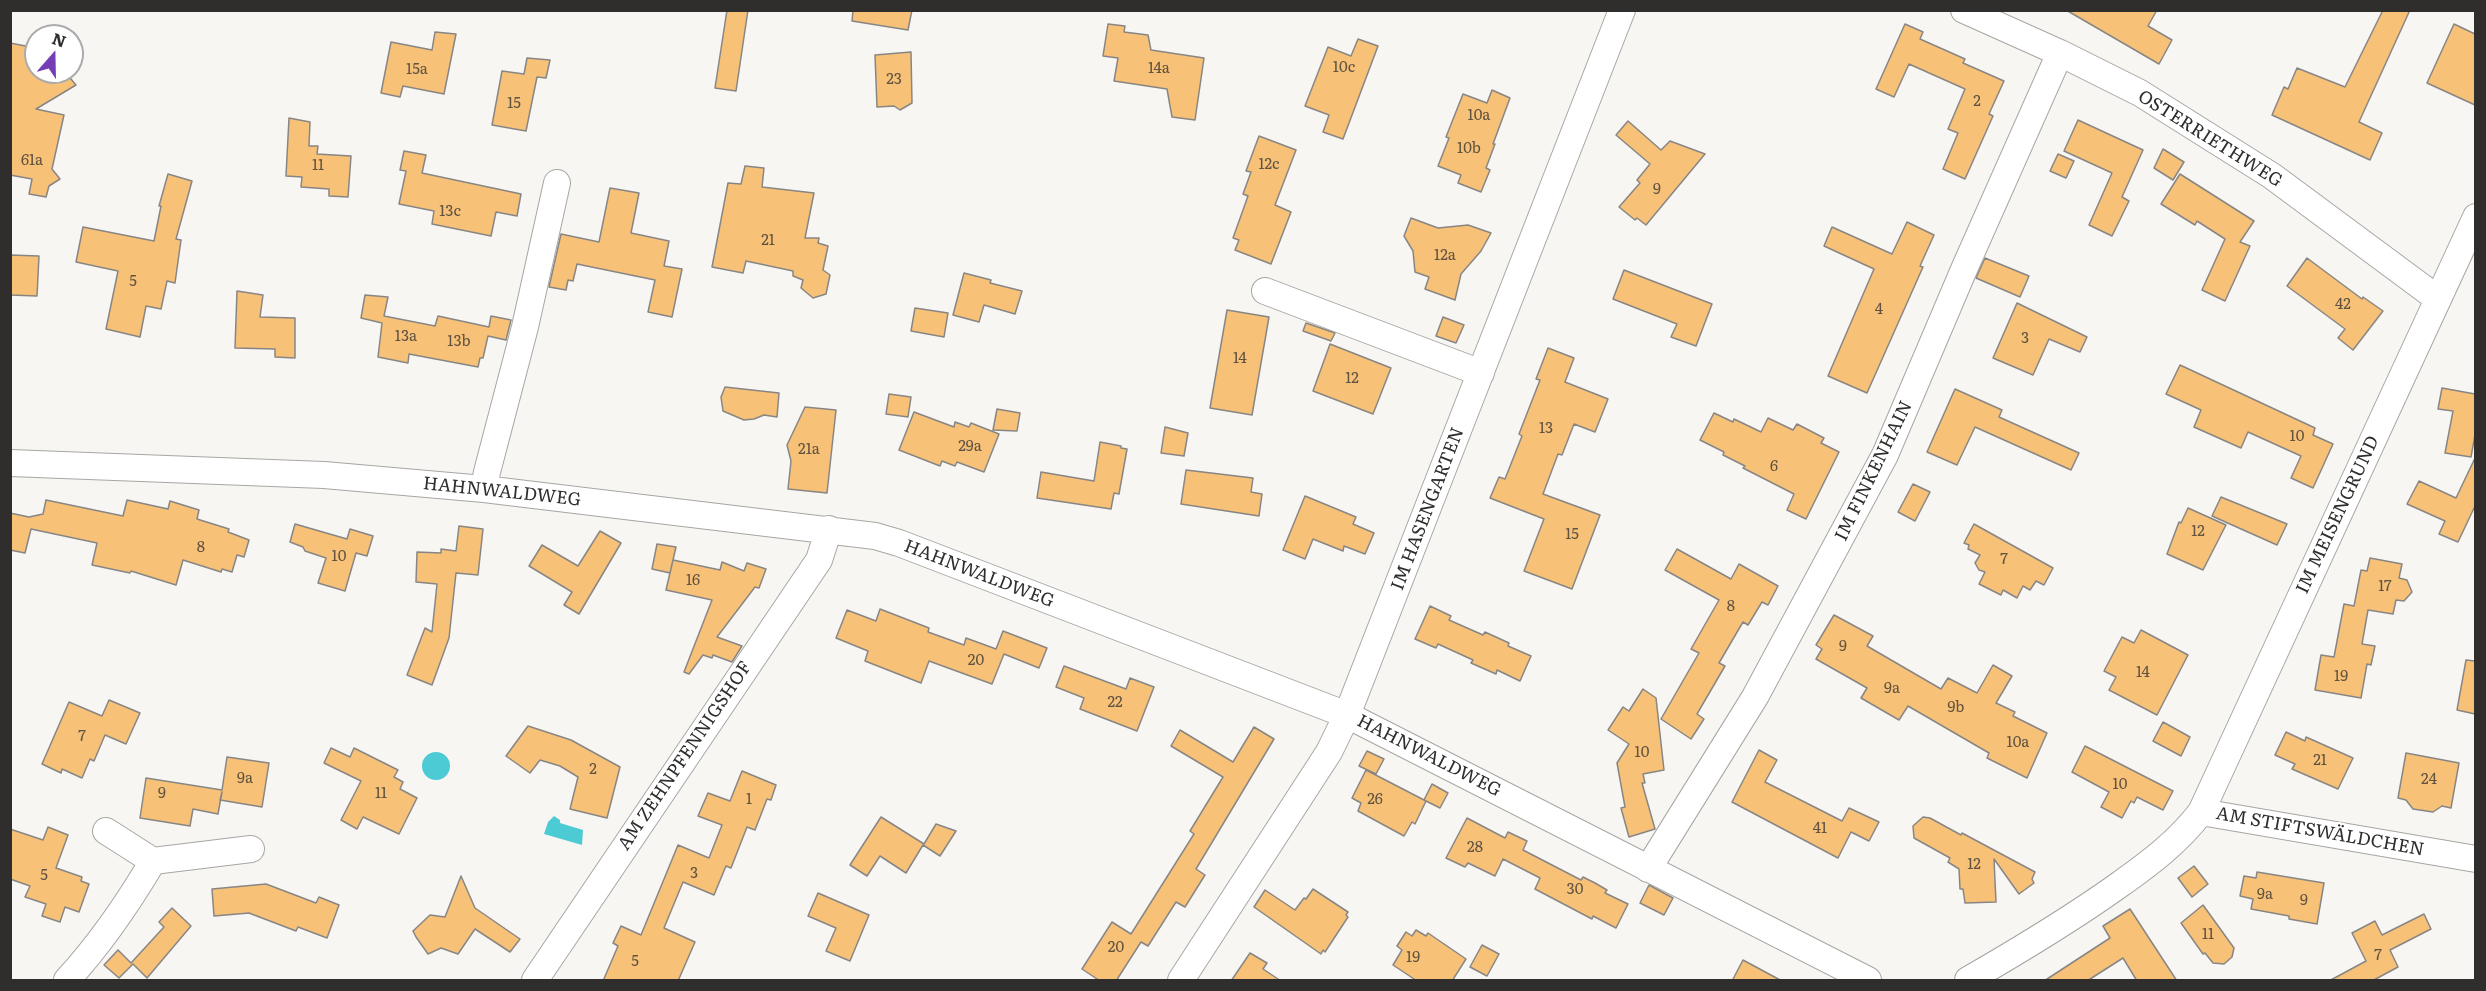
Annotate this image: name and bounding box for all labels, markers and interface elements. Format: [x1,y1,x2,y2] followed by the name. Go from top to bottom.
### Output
[24,24,84,84] north arrow
[49,25,70,53] text: N
[1333,59,1355,77] house number: 10c
[1148,60,1170,78] house number: 14a
[406,61,428,79] house number: 15a
[886,71,902,89] house number: 23
[2134,86,2286,192] street label: OSTERRIETHWEG
[1973,93,1981,111] house number: 2
[507,95,521,113] house number: 15
[1468,107,1490,125] house number: 10a
[1457,140,1481,158] house number: 10b
[21,152,43,170] house number: 61a
[1258,156,1280,174] house number: 12c
[312,157,324,175] house number: 11
[1653,181,1661,199] house number: 9
[439,203,461,221] house number: 13c
[761,232,775,250] house number: 21
[1434,247,1456,265] house number: 12a
[129,273,137,291] house number: 5
[2335,296,2351,314] house number: 42
[1875,301,1883,319] house number: 4
[395,328,417,346] house number: 13a
[2021,330,2029,348] house number: 3
[447,333,471,351] house number: 13b
[1233,350,1247,368] house number: 14
[1345,370,1359,388] house number: 12
[1831,397,1917,545] street label: IM FINKENHAIN
[1539,420,1553,438] house number: 13
[1387,425,1469,593] street label: IM HASENGARTEN
[2290,428,2304,446] house number: 10
[2292,433,2384,597] street label: IM MEISENGRUND
[958,438,982,456] house number: 29a
[798,441,820,459] house number: 21a
[1770,458,1778,476] house number: 6
[422,473,582,511] street label: HAHNWALDWEG
[2191,523,2205,541] house number: 12
[1565,526,1579,544] house number: 15
[901,535,1057,613] street label: HAHNWALDWEG
[197,539,205,557] house number: 8
[332,548,346,566] house number: 10
[2000,551,2008,569] house number: 7
[686,572,700,590] house number: 16
[2378,578,2392,596] house number: 17
[1727,598,1735,616] house number: 8
[1839,638,1847,656] house number: 9
[968,652,984,670] house number: 20
[614,657,756,855] street label: AM ZEHNPFENNIGSHOF
[2136,664,2150,682] house number: 14
[2334,668,2348,686] house number: 19
[1884,680,1900,698] house number: 9a
[1107,694,1123,712] house number: 22
[1948,699,1964,717] house number: 9b
[1353,710,1505,802] street label: HAHNWALDWEG
[78,728,86,746] house number: 7
[2007,734,2029,752] house number: 10a
[1635,744,1649,762] house number: 10
[2313,752,2327,770] house number: 21
[589,761,597,779] house number: 2
[237,770,253,788] house number: 9a
[2421,771,2437,789] house number: 24
[2113,776,2127,794] house number: 10
[158,785,166,803] house number: 9
[375,785,387,803] house number: 11
[746,791,752,809] house number: 1
[1367,791,1383,809] house number: 26
[2214,803,2426,861] street label: AM STIFTSWÄLDCHEN
[1813,820,1827,838] house number: 41
[1467,839,1483,857] house number: 28
[1967,856,1981,874] house number: 12
[690,865,698,883] house number: 3
[40,867,48,885] house number: 5
[1567,881,1583,899] house number: 30
[2257,886,2273,904] house number: 9a
[2300,892,2308,910] house number: 9
[2202,926,2214,944] house number: 11
[1108,939,1124,957] house number: 20
[2374,947,2382,965] house number: 7
[1406,949,1420,967] house number: 19
[631,953,639,971] house number: 5

